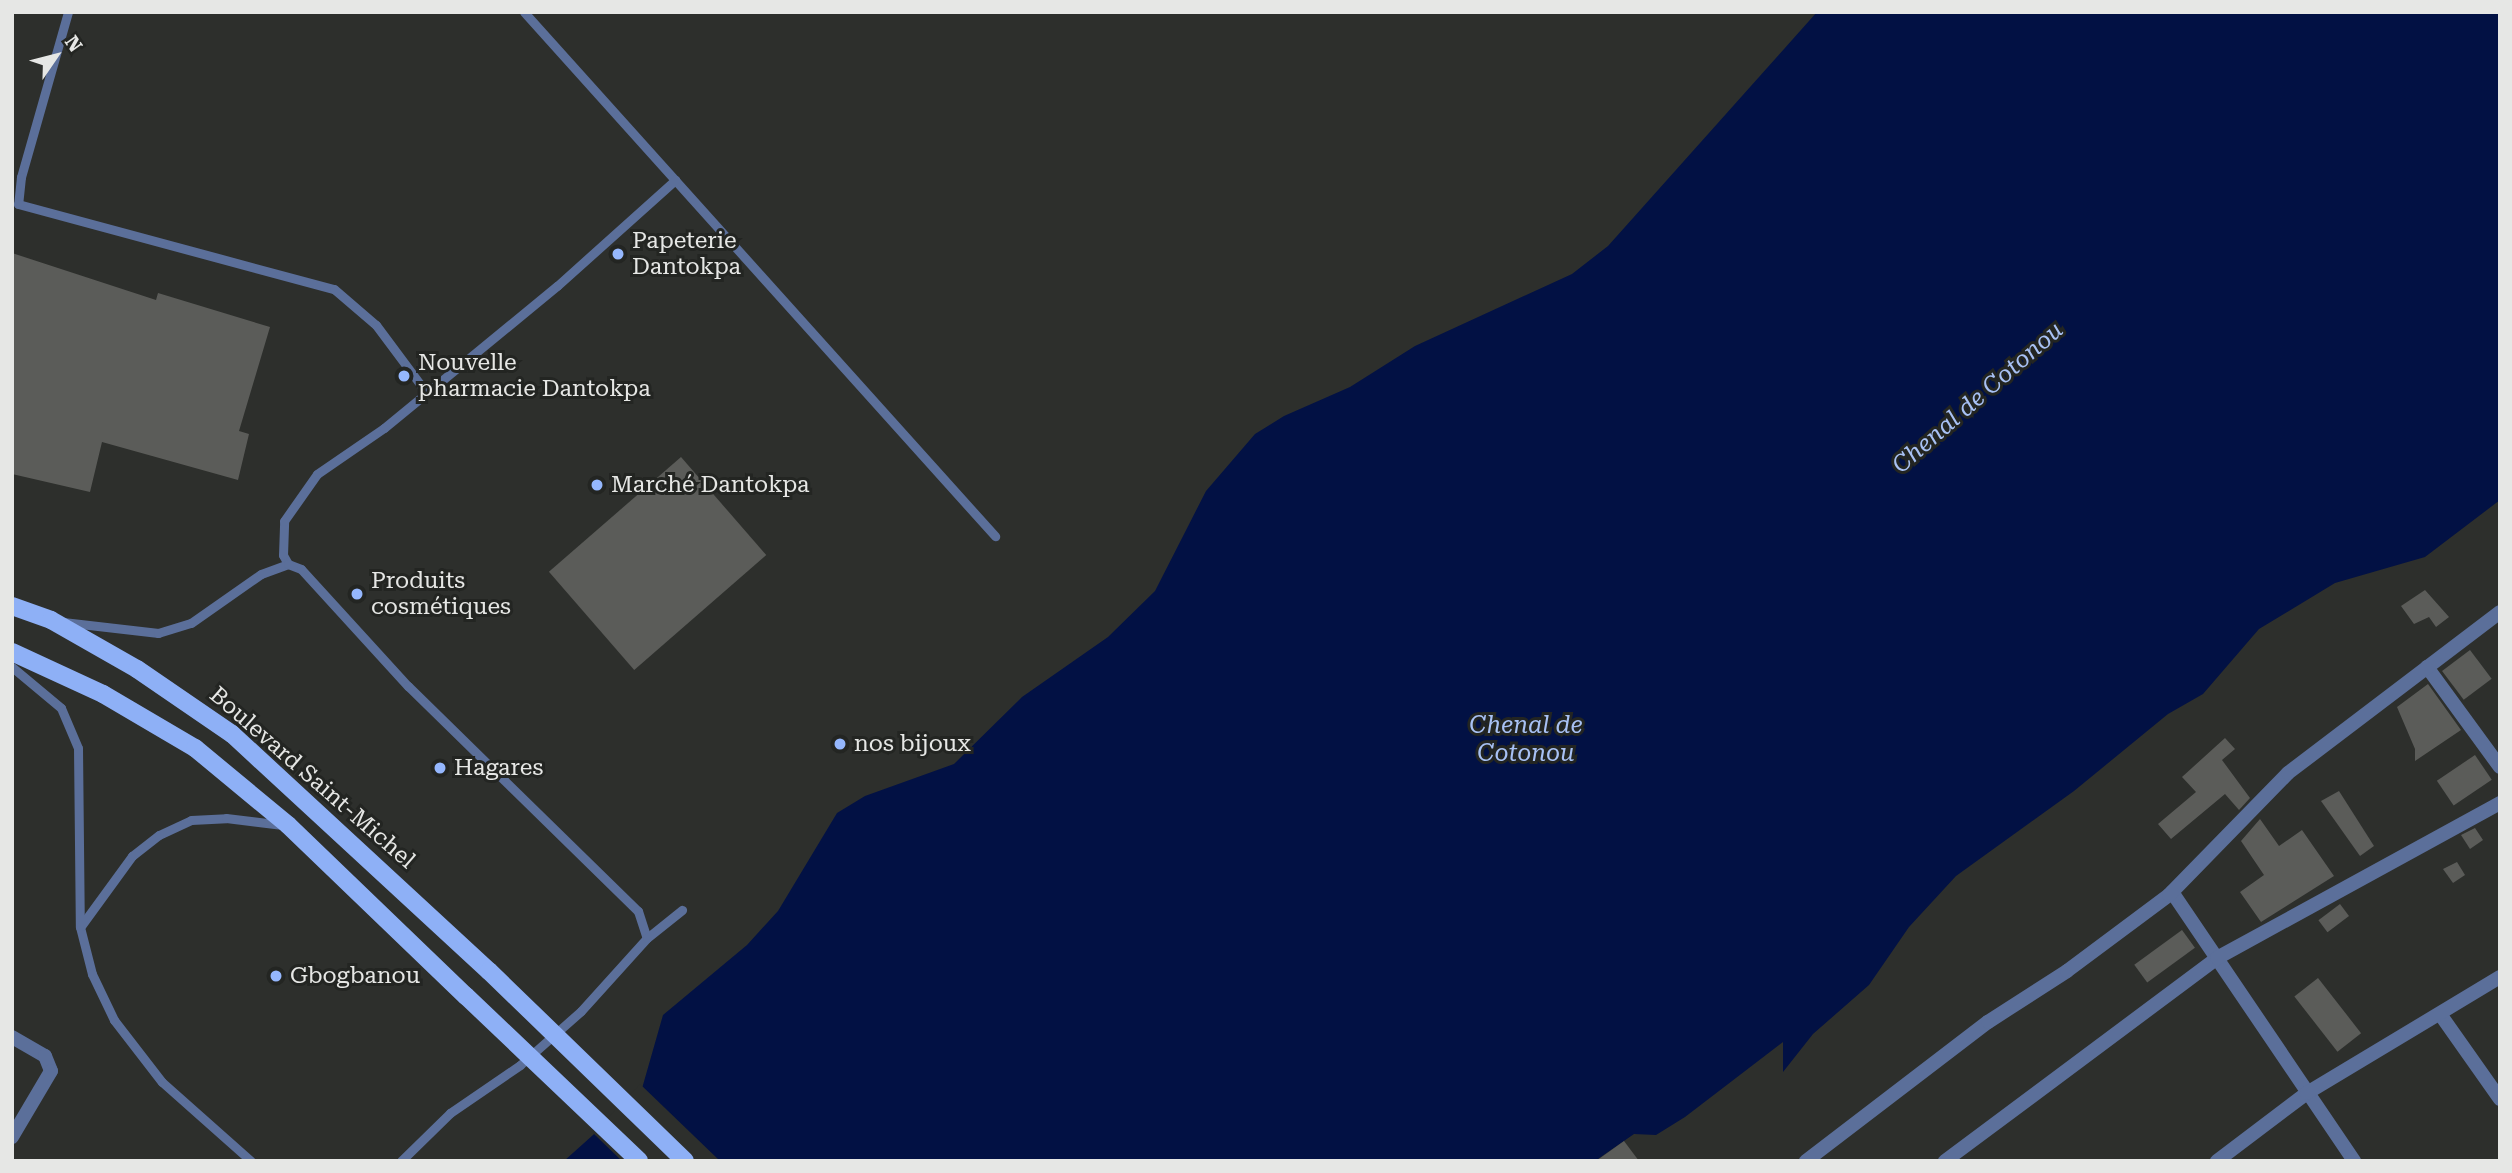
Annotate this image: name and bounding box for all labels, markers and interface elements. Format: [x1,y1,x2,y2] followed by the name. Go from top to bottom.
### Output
[21,21,91,91] north arrow
[60,31,87,56] text: N
[632,227,741,281] place label: Papeterie Dantokpa
[610,246,626,262] marker: Papeterie Dantokpa
[1887,316,2069,480] water label: Chenal de Cotonou
[418,349,651,403] place label: Nouvelle pharmacie Dantokpa
[396,368,412,384] marker: Nouvelle pharmacie Dantokpa
[611,471,809,499] place label: Marché Dantokpa
[589,477,605,493] marker: Marché Dantokpa
[371,567,511,621] place label: Produits cosmétiques
[349,586,365,602] marker: Produits cosmétiques
[204,681,420,875] street label: Boulevard Saint-Michel
[1469,712,1583,768] water label: Chenal de Cotonou
[854,730,971,758] place label: nos bijoux
[832,736,848,752] marker: nos bijoux
[454,754,543,782] place label: Hagares
[432,760,448,776] marker: Hagares
[290,962,420,990] place label: Gbogbanou
[268,968,284,984] marker: Gbogbanou

